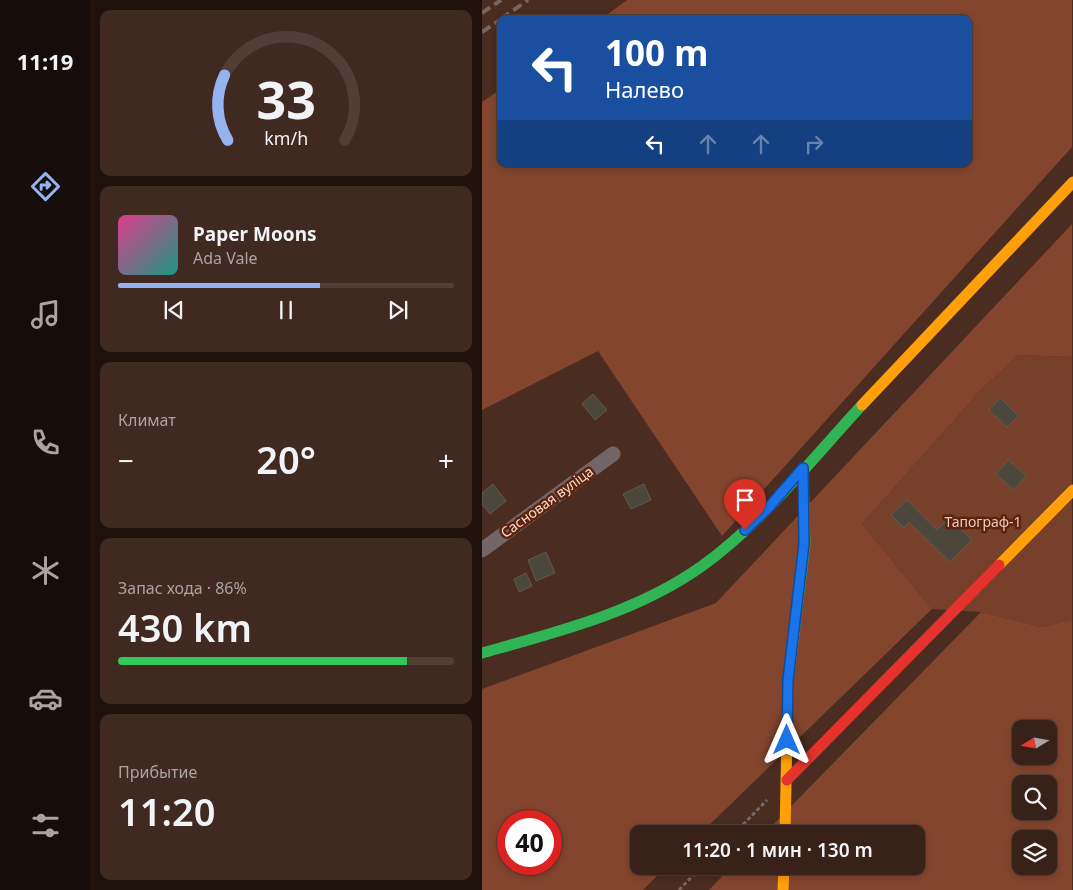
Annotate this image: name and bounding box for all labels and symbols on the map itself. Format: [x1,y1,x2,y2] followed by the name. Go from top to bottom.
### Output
[496,461,597,542] street label: Сасновая вуліца
[724,479,766,530] pin
[944,512,1022,531] park label: Тапограф-1
[760,713,812,765] position arrow
[1012,720,1057,765] north arrow
[497,810,562,875] speed limit sign: 40

